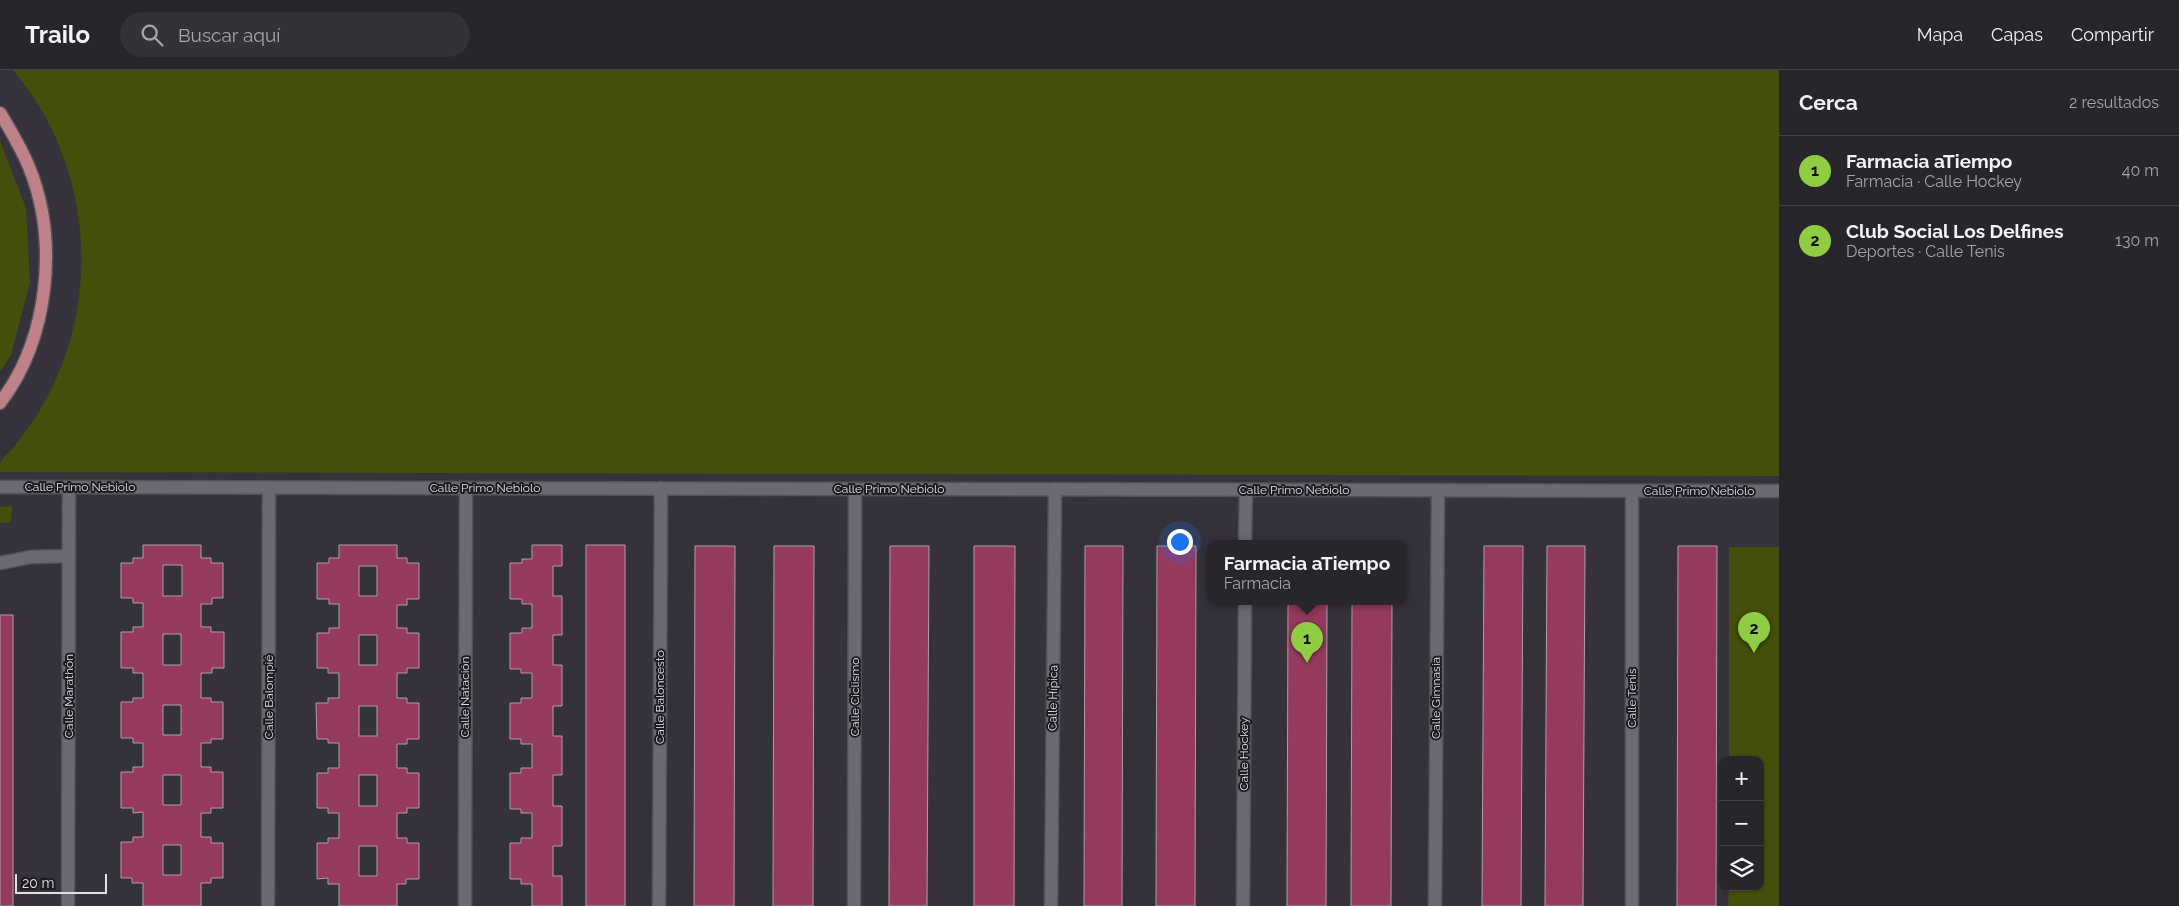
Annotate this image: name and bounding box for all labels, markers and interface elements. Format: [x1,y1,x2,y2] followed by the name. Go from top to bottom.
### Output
[120,12,470,57] search box
[25,20,90,49] text: Trailo
[138,21,166,49] icon: search
[178,24,280,46] text: Buscar aquí
[1917,24,1963,45] text: Mapa
[1991,24,2043,45] text: Capas
[2071,24,2154,45] text: Compartir
[1799,90,1858,115] text: Cerca
[2069,93,2159,112] text: 2 resultados
[1846,150,2012,172] text: Farmacia aTiempo
[1811,161,1819,180] text: 1
[2122,161,2159,180] text: 40 m
[1846,172,2022,191] text: Farmacia · Calle Hockey
[1846,220,2064,242] text: Club Social Los Delfines
[1810,231,1820,250] text: 2
[2115,231,2159,250] text: 130 m
[1846,242,2005,261] text: Deportes · Calle Tenis
[25,480,135,494] street label: Calle Primo Nebiolo
[430,481,540,495] street label: Calle Primo Nebiolo
[834,482,944,496] street label: Calle Primo Nebiolo
[1239,483,1349,497] street label: Calle Primo Nebiolo
[1644,484,1754,498] street label: Calle Primo Nebiolo
[1167,529,1193,555] your location
[1207,540,1407,605] popup
[1224,552,1390,574] text: Farmacia aTiempo
[1224,574,1291,593] text: Farmacia
[1738,612,1770,653] pin: 2
[1291,622,1323,663] pin: 1
[653,650,667,744] street label: Calle Baloncesto
[62,654,76,738] street label: Calle Marathón
[262,655,276,739] street label: Calle Balompié
[458,656,472,738] street label: Calle Natación
[1429,657,1443,739] street label: Calle Gimnasia
[848,658,862,736] street label: Calle Ciclismo
[1045,665,1061,731] street label: Calle Hípica
[1625,668,1639,728] street label: Calle Tenis
[1237,717,1251,791] street label: Calle Hockey
[1719,756,1764,891] map controls
[1719,756,1764,801] button: +
[1719,801,1764,846] button: −
[1719,846,1764,891] button: layers
[15,871,108,894] scale bar
[22,875,54,891] text: 20 m

